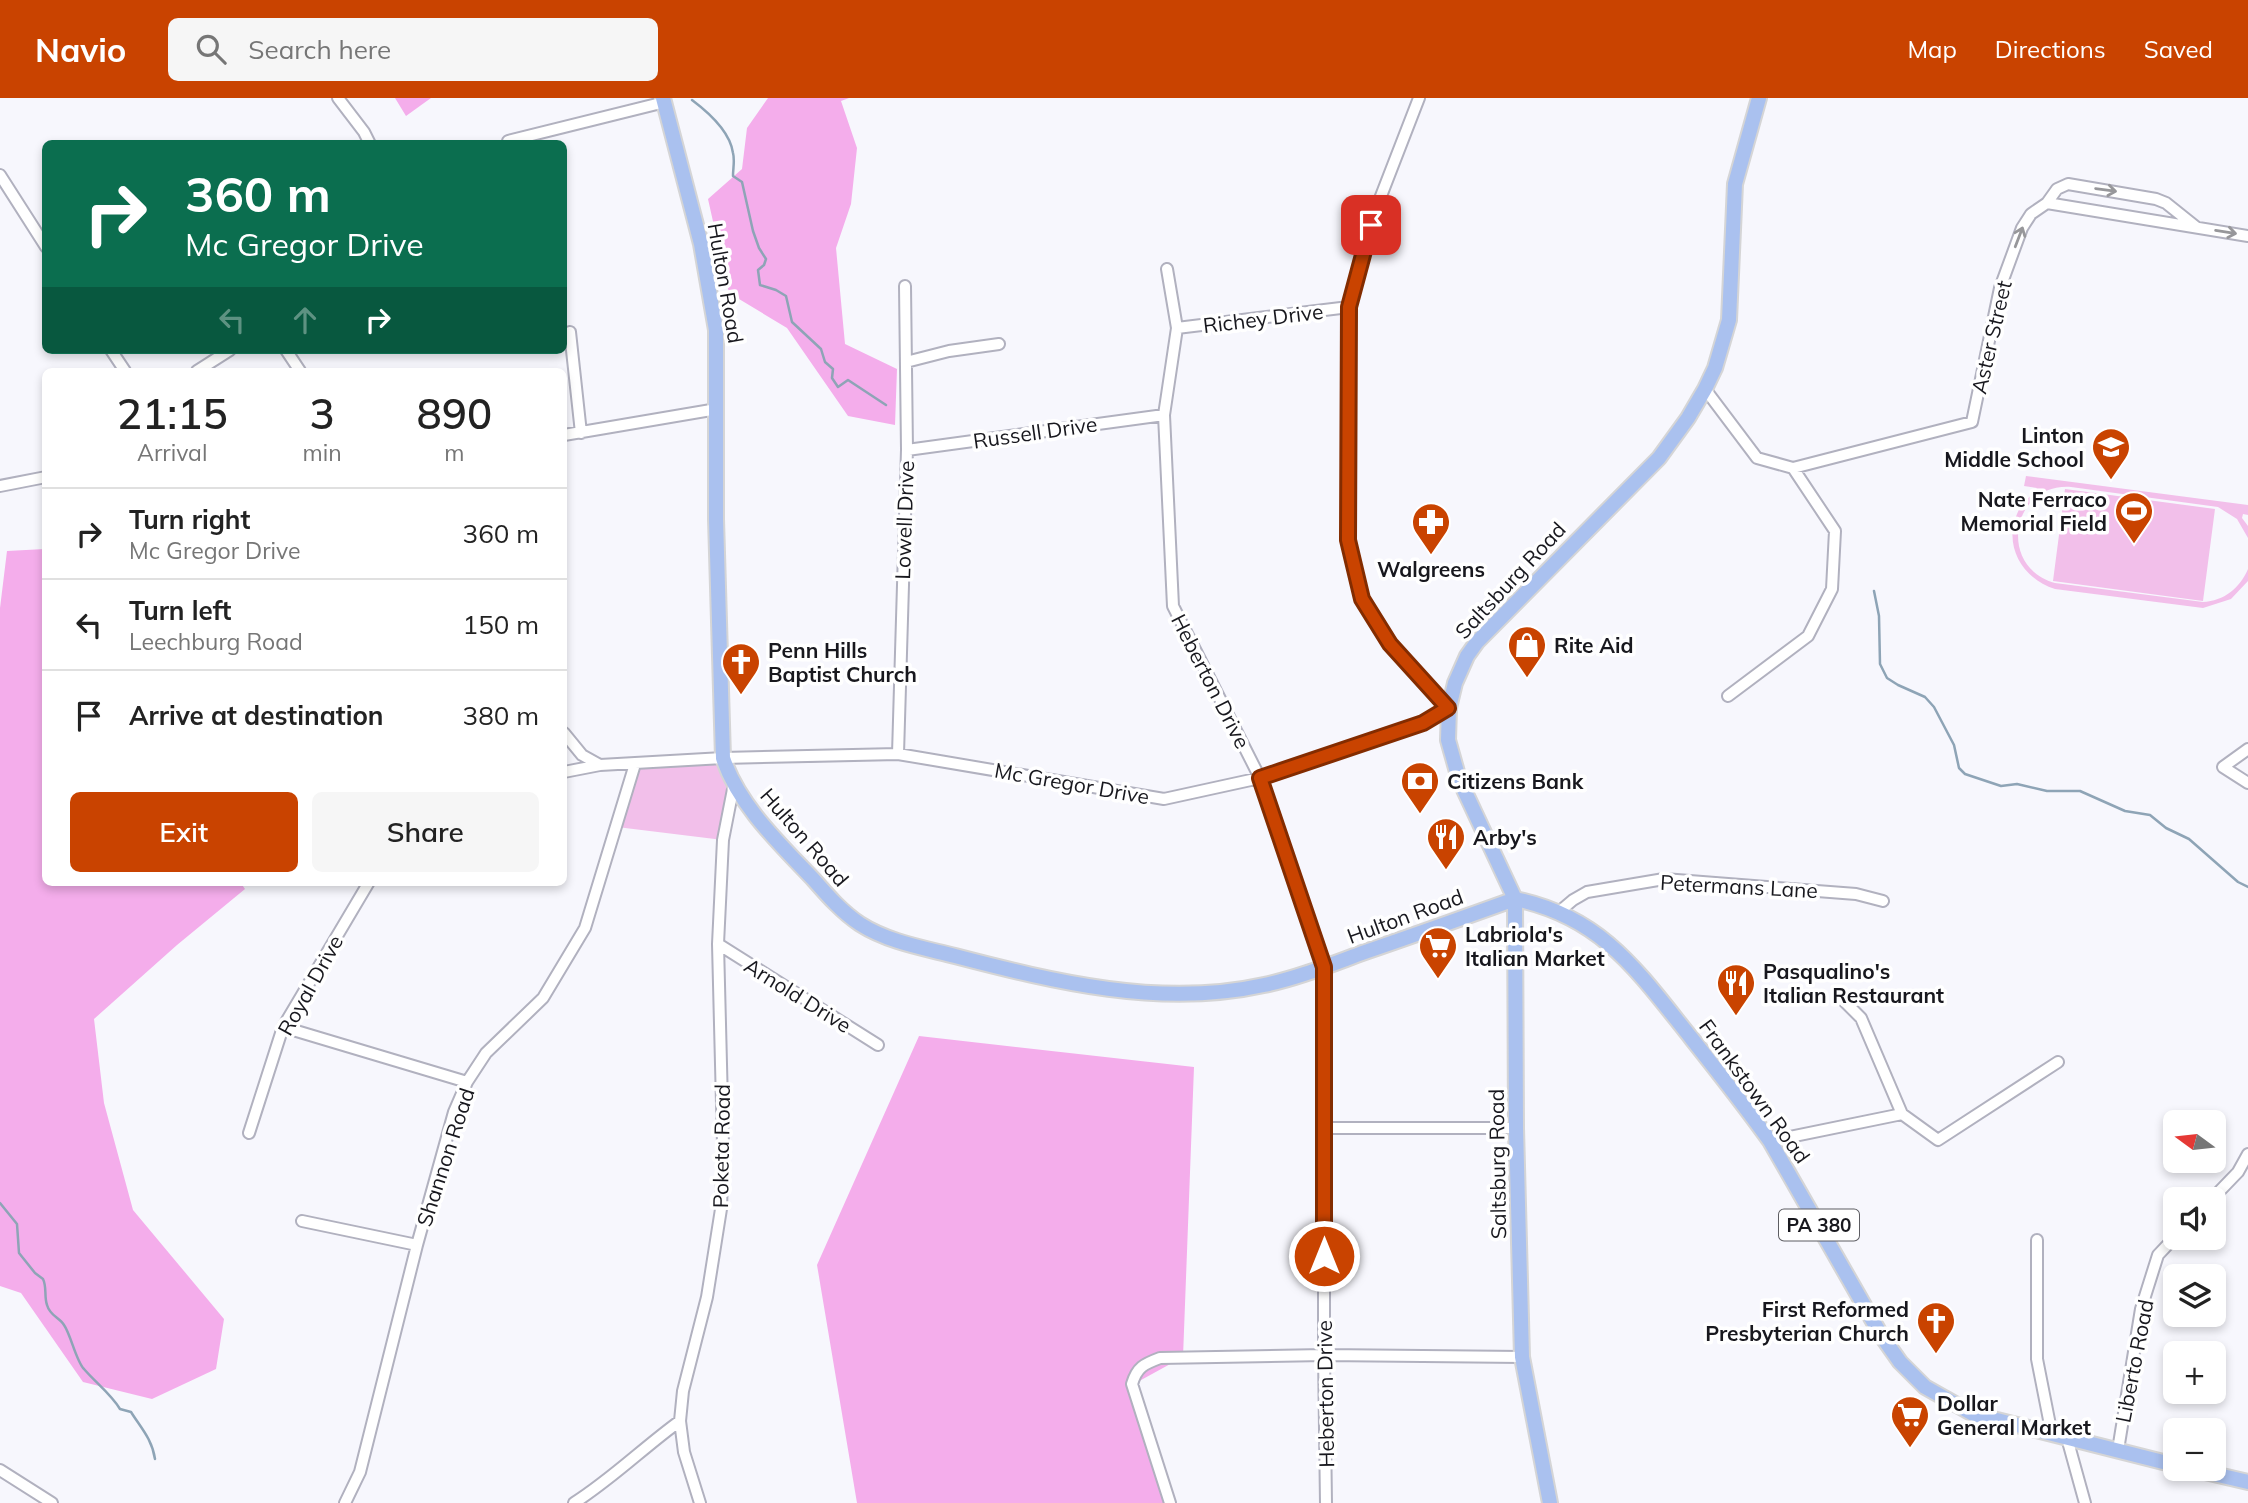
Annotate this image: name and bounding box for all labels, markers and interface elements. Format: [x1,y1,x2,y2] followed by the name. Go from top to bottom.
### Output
[168,18,658,81] search box
[35,29,126,70] text: Navio
[192,30,230,68] icon: search
[248,33,391,66] text: Search here
[1907,34,1957,64] text: Map
[1995,34,2106,64] text: Directions
[2144,34,2213,64] text: Saved
[185,163,331,224] text: 360 m
[70,168,161,259] icon: right
[2094,184,2117,197] one-way arrow
[1341,195,1401,255] pin
[1352,206,1390,244] icon: arrive
[703,221,749,345] street label: Hulton Road
[185,224,424,264] text: Mc Gregor Drive
[2214,226,2237,239] one-way arrow
[2013,227,2026,249] one-way arrow
[1965,278,2017,396] street label: Aster Street
[1201,298,1325,338] street label: Richey Drive
[213,301,251,339] icon: left
[286,301,324,339] icon: ahead
[359,301,397,339] icon: right
[117,387,228,440] text: 21:15
[309,387,335,440] text: 3
[417,387,492,440] text: 890
[971,410,1099,454] street label: Russell Drive
[1944,422,2084,472] place label: Linton Middle School
[2090,426,2132,481] school or university icon: Linton Middle School
[137,438,207,467] text: Arrival
[302,438,342,467] text: min
[444,438,464,467] text: m
[889,460,919,580] street label: Lowell Drive
[1960,486,2107,536] place label: Nate Ferraco Memorial Field
[2113,490,2155,545] sports icon: Nate Ferraco Memorial Field
[1410,501,1452,556] pharmacy icon: Walgreens
[129,503,250,536] text: Turn right
[70,515,108,553] icon: right
[1449,516,1571,644] street label: Saltsburg Road
[463,517,539,550] text: 360 m
[129,536,301,565] text: Mc Gregor Drive
[1377,556,1485,582] place label: Walgreens
[129,594,231,627] text: Turn left
[70,606,108,644] icon: left
[463,608,539,641] text: 150 m
[1166,609,1256,753] street label: Heberton Drive
[1506,624,1548,679] shop icon: Rite Aid
[129,627,303,656] text: Leechburg Road
[1554,632,1634,658] place label: Rite Aid
[768,637,917,687] place label: Penn Hills Baptist Church
[720,641,762,696] church icon: Penn Hills Baptist Church
[70,697,108,735] icon: arrive
[129,699,384,732] text: Arrive at destination
[463,699,539,732] text: 380 m
[993,757,1151,809] street label: Mc Gregor Drive
[1399,760,1441,815] bank icon: Citizens Bank
[1447,768,1584,794] place label: Citizens Bank
[755,783,855,891] street label: Hulton Road
[70,792,298,872] button: Exit
[312,792,539,872] button: Share
[1425,816,1467,871] restaurant icon: Arby's
[1473,824,1537,850] place label: Arby's
[1659,869,1819,903] street label: Petermans Lane
[1343,883,1467,949] street label: Hulton Road
[1465,921,1605,971] place label: Labriola's Italian Market
[1417,925,1459,980] supermarket icon: Labriola's Italian Market
[272,930,348,1040] street label: Royal Drive
[740,952,856,1038] street label: Arnold Drive
[1763,958,1944,1008] place label: Pasqualino's Italian Restaurant
[1715,962,1757,1017] restaurant icon: Pasqualino's Italian Restaurant
[1694,1014,1816,1168] street label: Frankstown Road
[707,1084,735,1208] street label: Poketa Road
[410,1085,480,1229] street label: Shannon Road
[1483,1089,1511,1239] street label: Saltsburg Road
[2163,1110,2226,1172] north arrow
[2163,1110,2226,1481] map controls
[2163,1187,2226,1250] button: sound
[1779,1210,1859,1240] road number: PA 380
[1287,1219,1361,1293] position arrow
[2163,1264,2226,1327] button: layers
[1705,1296,1909,1346] place label: First Reformed Presbyterian Church
[2109,1297,2159,1425] street label: Liberto Road
[1915,1300,1957,1355] church icon: First Reformed Presbyterian Church
[1311,1320,1339,1468] street label: Heberton Drive
[2163,1341,2226,1404] button: +
[1937,1390,2091,1440] place label: Dollar General Market
[1889,1394,1931,1449] supermarket icon: Dollar General Market
[2163,1418,2226,1481] button: −

